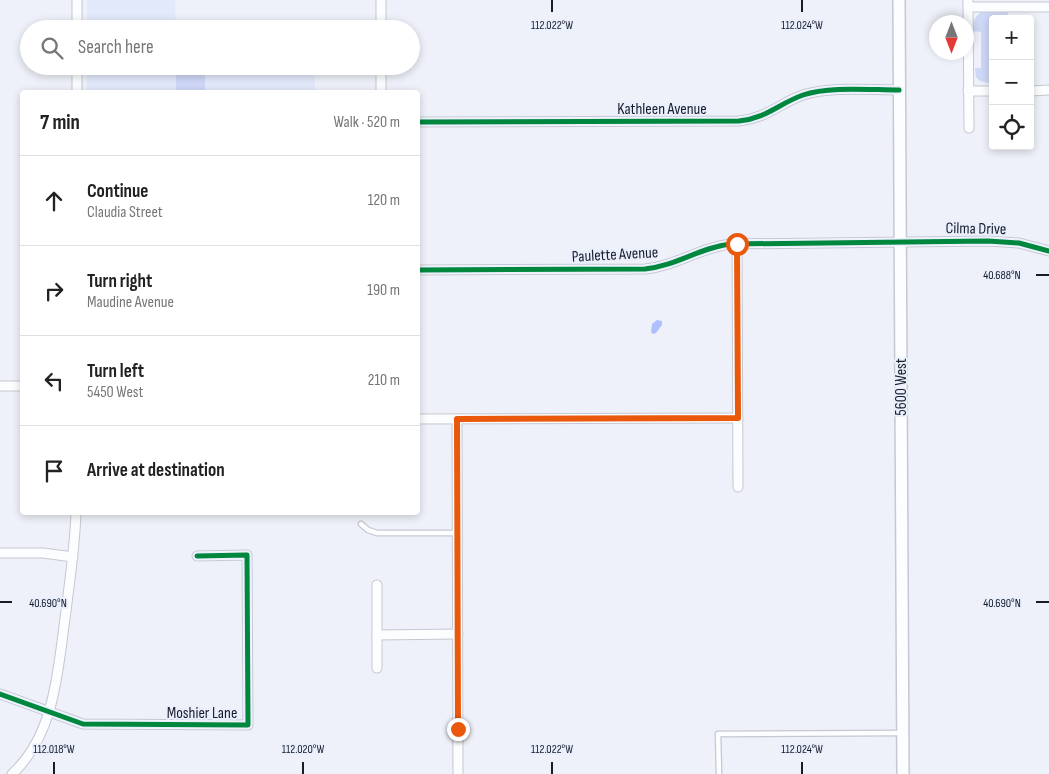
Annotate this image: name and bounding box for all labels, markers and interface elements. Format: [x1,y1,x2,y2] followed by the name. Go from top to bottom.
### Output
[929,15,974,60] north arrow
[989,15,1034,150] map controls
[989,15,1034,60] button: +
[531,18,573,33] text: 112.022°W
[781,18,823,33] text: 112.024°W
[20,20,420,75] search box
[38,34,66,62] icon: search
[78,36,154,59] text: Search here
[989,60,1034,105] button: −
[617,100,707,119] street label: Kathleen Avenue
[989,105,1034,150] button: locate
[40,110,80,135] text: 7 min
[334,113,400,132] text: Walk · 520 m
[87,180,148,203] text: Continue
[40,187,68,215] icon: ahead
[368,191,400,210] text: 120 m
[87,203,163,222] text: Claudia Street
[946,219,1006,239] street label: Cilma Drive
[726,233,749,256] route start
[571,243,659,267] street label: Paulette Avenue
[983,268,1021,283] text: 40.688°N
[87,270,152,293] text: Turn right
[40,277,68,305] icon: right
[367,281,400,300] text: 190 m
[87,293,174,312] text: Maudine Avenue
[892,358,911,416] street label: 5600 West
[87,360,144,383] text: Turn left
[40,367,68,395] icon: left
[368,371,400,390] text: 210 m
[87,383,144,402] text: 5450 West
[40,457,68,485] icon: arrive
[87,459,225,482] text: Arrive at destination
[29,596,67,611] text: 40.690°N
[983,596,1021,611] text: 40.690°N
[167,704,237,723] street label: Moshier Lane
[447,718,470,741] route end
[33,742,75,757] text: 112.018°W
[282,742,324,757] text: 112.020°W
[531,742,573,757] text: 112.022°W
[781,742,823,757] text: 112.024°W

